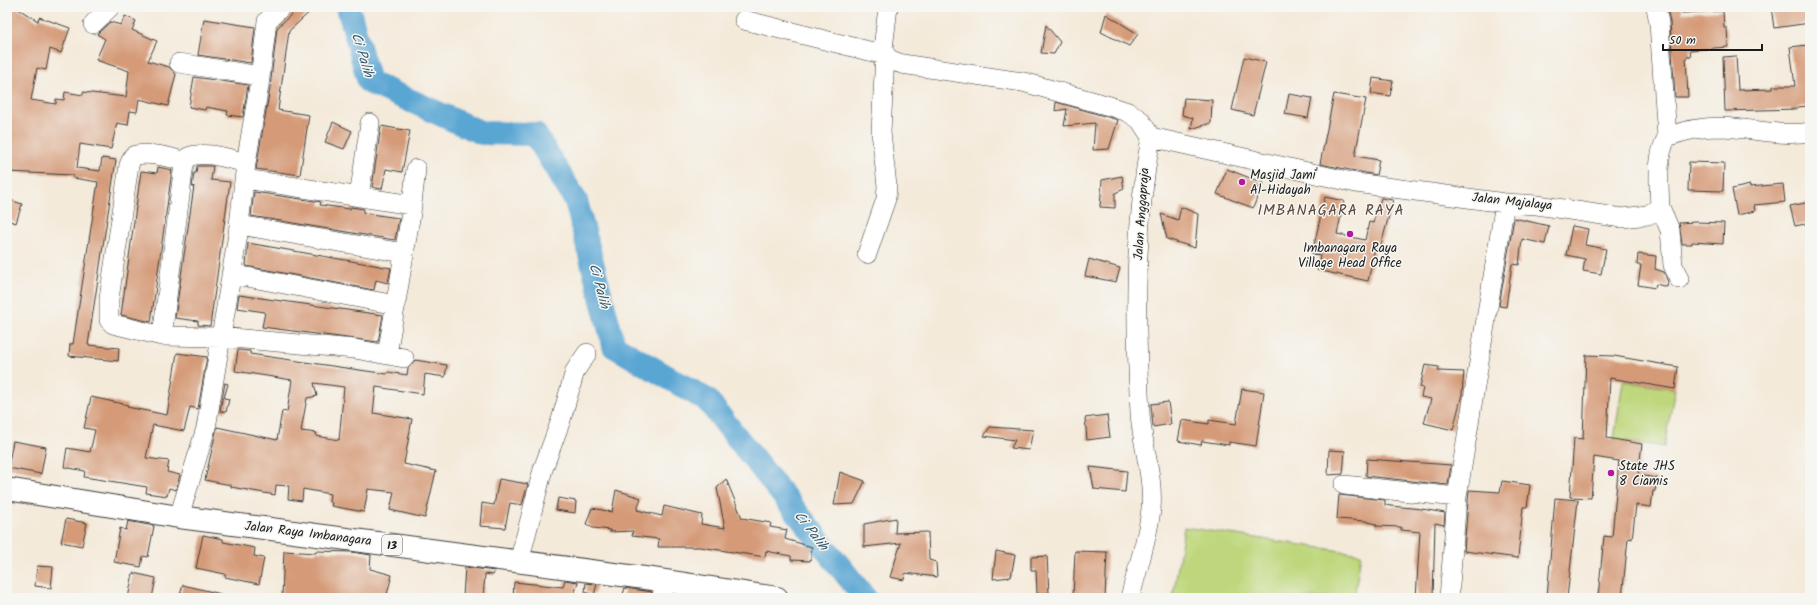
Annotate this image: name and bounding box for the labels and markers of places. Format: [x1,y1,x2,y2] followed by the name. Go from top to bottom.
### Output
[1250,165,1318,201] place label: Masjid Jami' Al-Hidayah
[1237,177,1247,187] marker: Masjid Jami' Al-Hidayah
[1345,229,1355,239] marker: Imbanagara Raya Village Head Office
[1298,238,1402,274] place label: Imbanagara Raya Village Head Office
[1619,456,1675,492] place label: State JHS 8 Ciamis
[1606,468,1616,478] marker: State JHS 8 Ciamis

